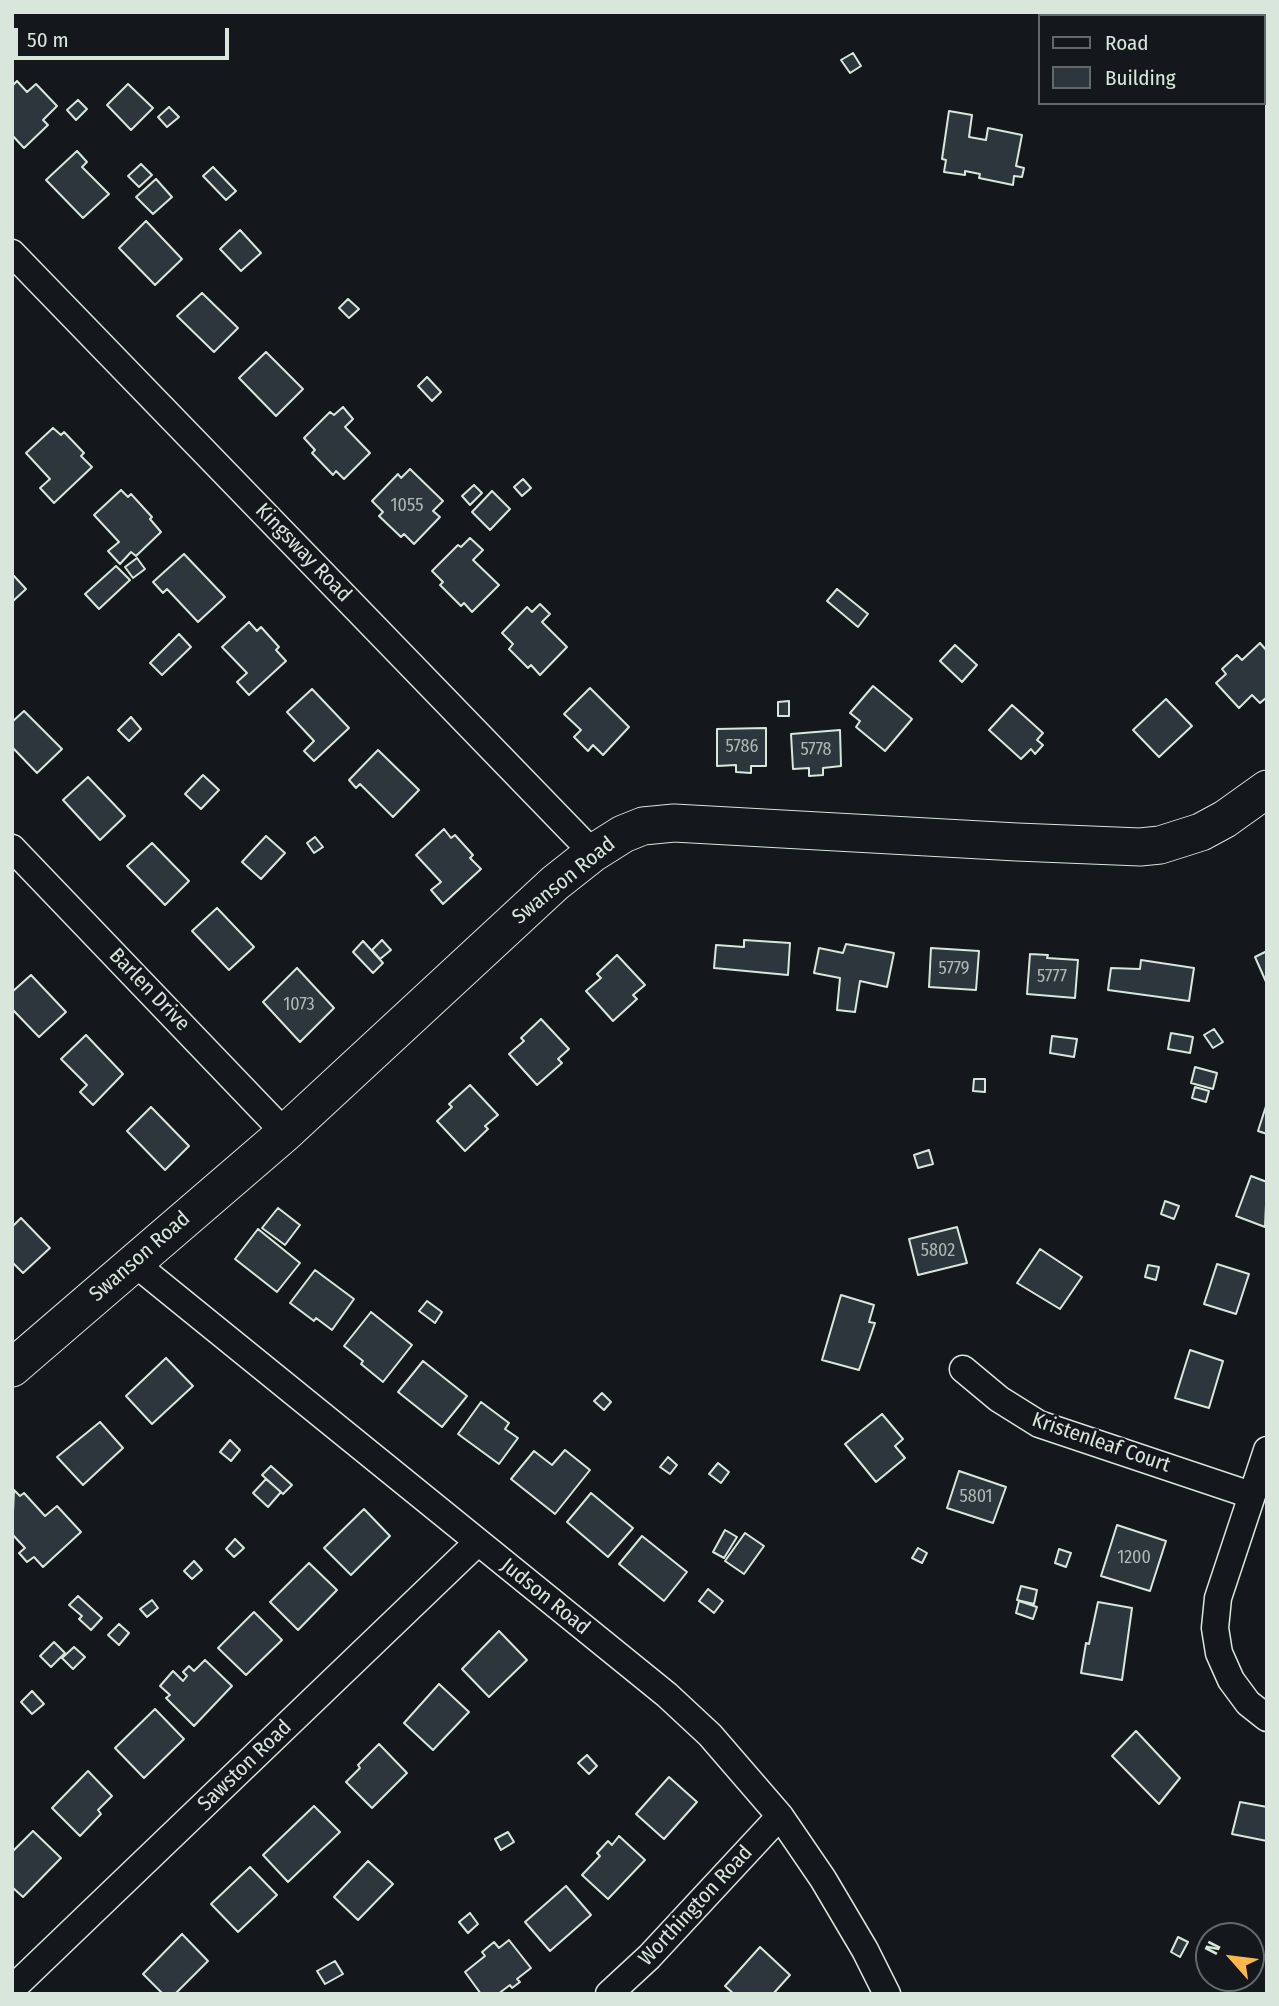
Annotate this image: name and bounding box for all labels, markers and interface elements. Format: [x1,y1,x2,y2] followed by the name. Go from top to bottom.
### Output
[18,14,233,58] scale bar
[1038,14,1265,105] legend
[27,27,69,53] text: 50 m
[1105,30,1149,56] text: Road
[1105,65,1176,91] text: Building
[391,495,423,517] house number: 1055
[250,498,356,608] street label: Kingsway Road
[726,736,758,758] house number: 5786
[800,739,832,761] house number: 5778
[508,832,620,930] street label: Swanson Road
[103,943,195,1037] street label: Barlen Drive
[939,958,969,980] house number: 5779
[1037,966,1067,988] house number: 5777
[283,994,315,1016] house number: 1073
[85,1207,195,1307] street label: Swanson Road
[921,1240,955,1262] house number: 5802
[1029,1408,1173,1478] street label: Kristenleaf Court
[959,1486,993,1508] house number: 5801
[1117,1547,1151,1569] house number: 1200
[495,1553,595,1641] street label: Judson Road
[193,1715,297,1817] street label: Sawston Road
[634,1841,758,1971] street label: Worthington Road
[1195,1922,1265,1992] north arrow
[1200,1937,1226,1958] text: N

